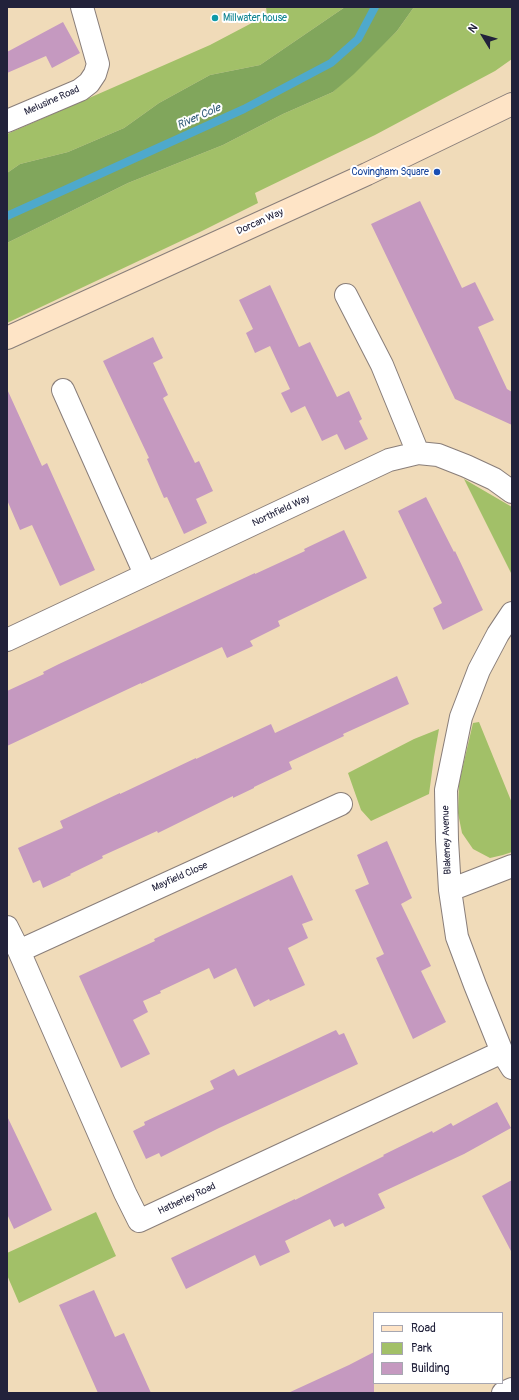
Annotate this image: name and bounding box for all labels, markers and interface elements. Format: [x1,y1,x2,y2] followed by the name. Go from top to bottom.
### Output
[223,12,287,24] place label: Millwater house
[210,13,220,23] marker: Millwater house
[463,16,503,56] north arrow
[466,22,480,35] text: N
[23,83,81,119] street label: Melusine Road
[175,102,223,132] water label: River Cole
[352,166,429,178] place label: Covingham Square
[432,167,442,177] marker: Covingham Square
[235,206,285,238] street label: Dorcan Way
[250,492,312,530] street label: Northfield Way
[440,805,454,875] street label: Blakeney Avenue
[150,859,210,895] street label: Mayfield Close
[156,1180,218,1218] street label: Hatherley Road
[373,1312,503,1384] legend
[411,1321,436,1336] text: Road
[411,1341,432,1356] text: Park
[411,1361,450,1376] text: Building

